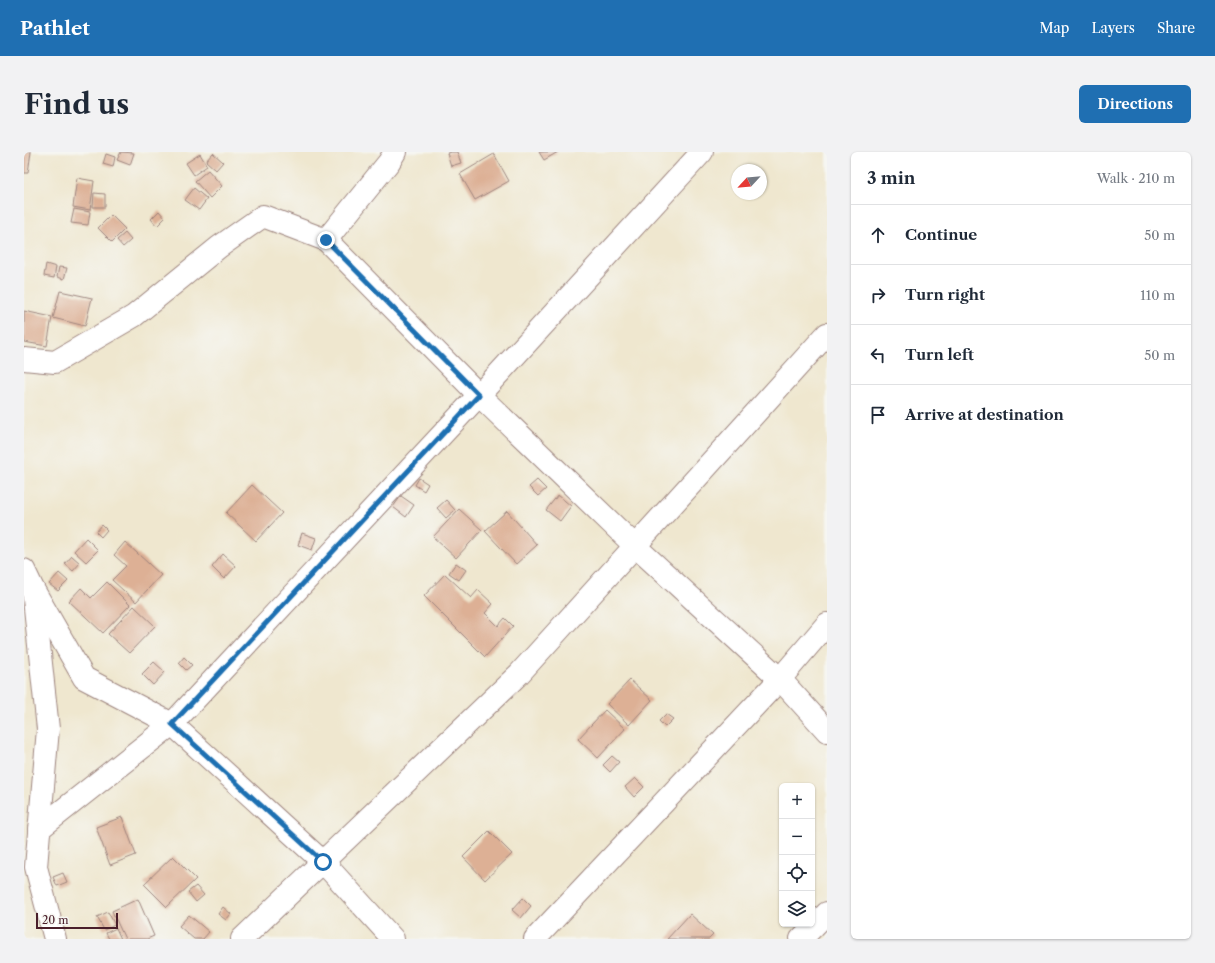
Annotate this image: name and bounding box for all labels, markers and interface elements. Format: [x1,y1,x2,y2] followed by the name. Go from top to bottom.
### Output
[20,17,90,40] text: Pathlet
[1039,19,1069,37] text: Map
[1091,19,1135,37] text: Layers
[1157,19,1195,37] text: Share
[1079,85,1191,123] button: Directions
[24,87,129,121] text: Find us
[731,164,767,200] north arrow
[867,168,916,188] text: 3 min
[1097,170,1175,186] text: Walk · 210 m
[867,224,889,246] icon: ahead
[905,225,977,244] text: Continue
[1144,227,1175,243] text: 50 m
[317,231,335,249] route end
[867,284,889,306] icon: right
[905,285,985,304] text: Turn right
[1140,287,1175,303] text: 110 m
[867,344,889,366] icon: left
[905,345,974,364] text: Turn left
[1144,347,1175,363] text: 50 m
[867,404,889,426] icon: arrive
[905,405,1064,424] text: Arrive at destination
[779,783,815,927] map controls
[779,783,815,819] button: +
[779,819,815,855] button: −
[314,853,332,871] route start
[779,855,815,891] button: locate
[779,891,815,927] button: layers
[36,911,118,930] scale bar
[42,913,68,927] text: 20 m

